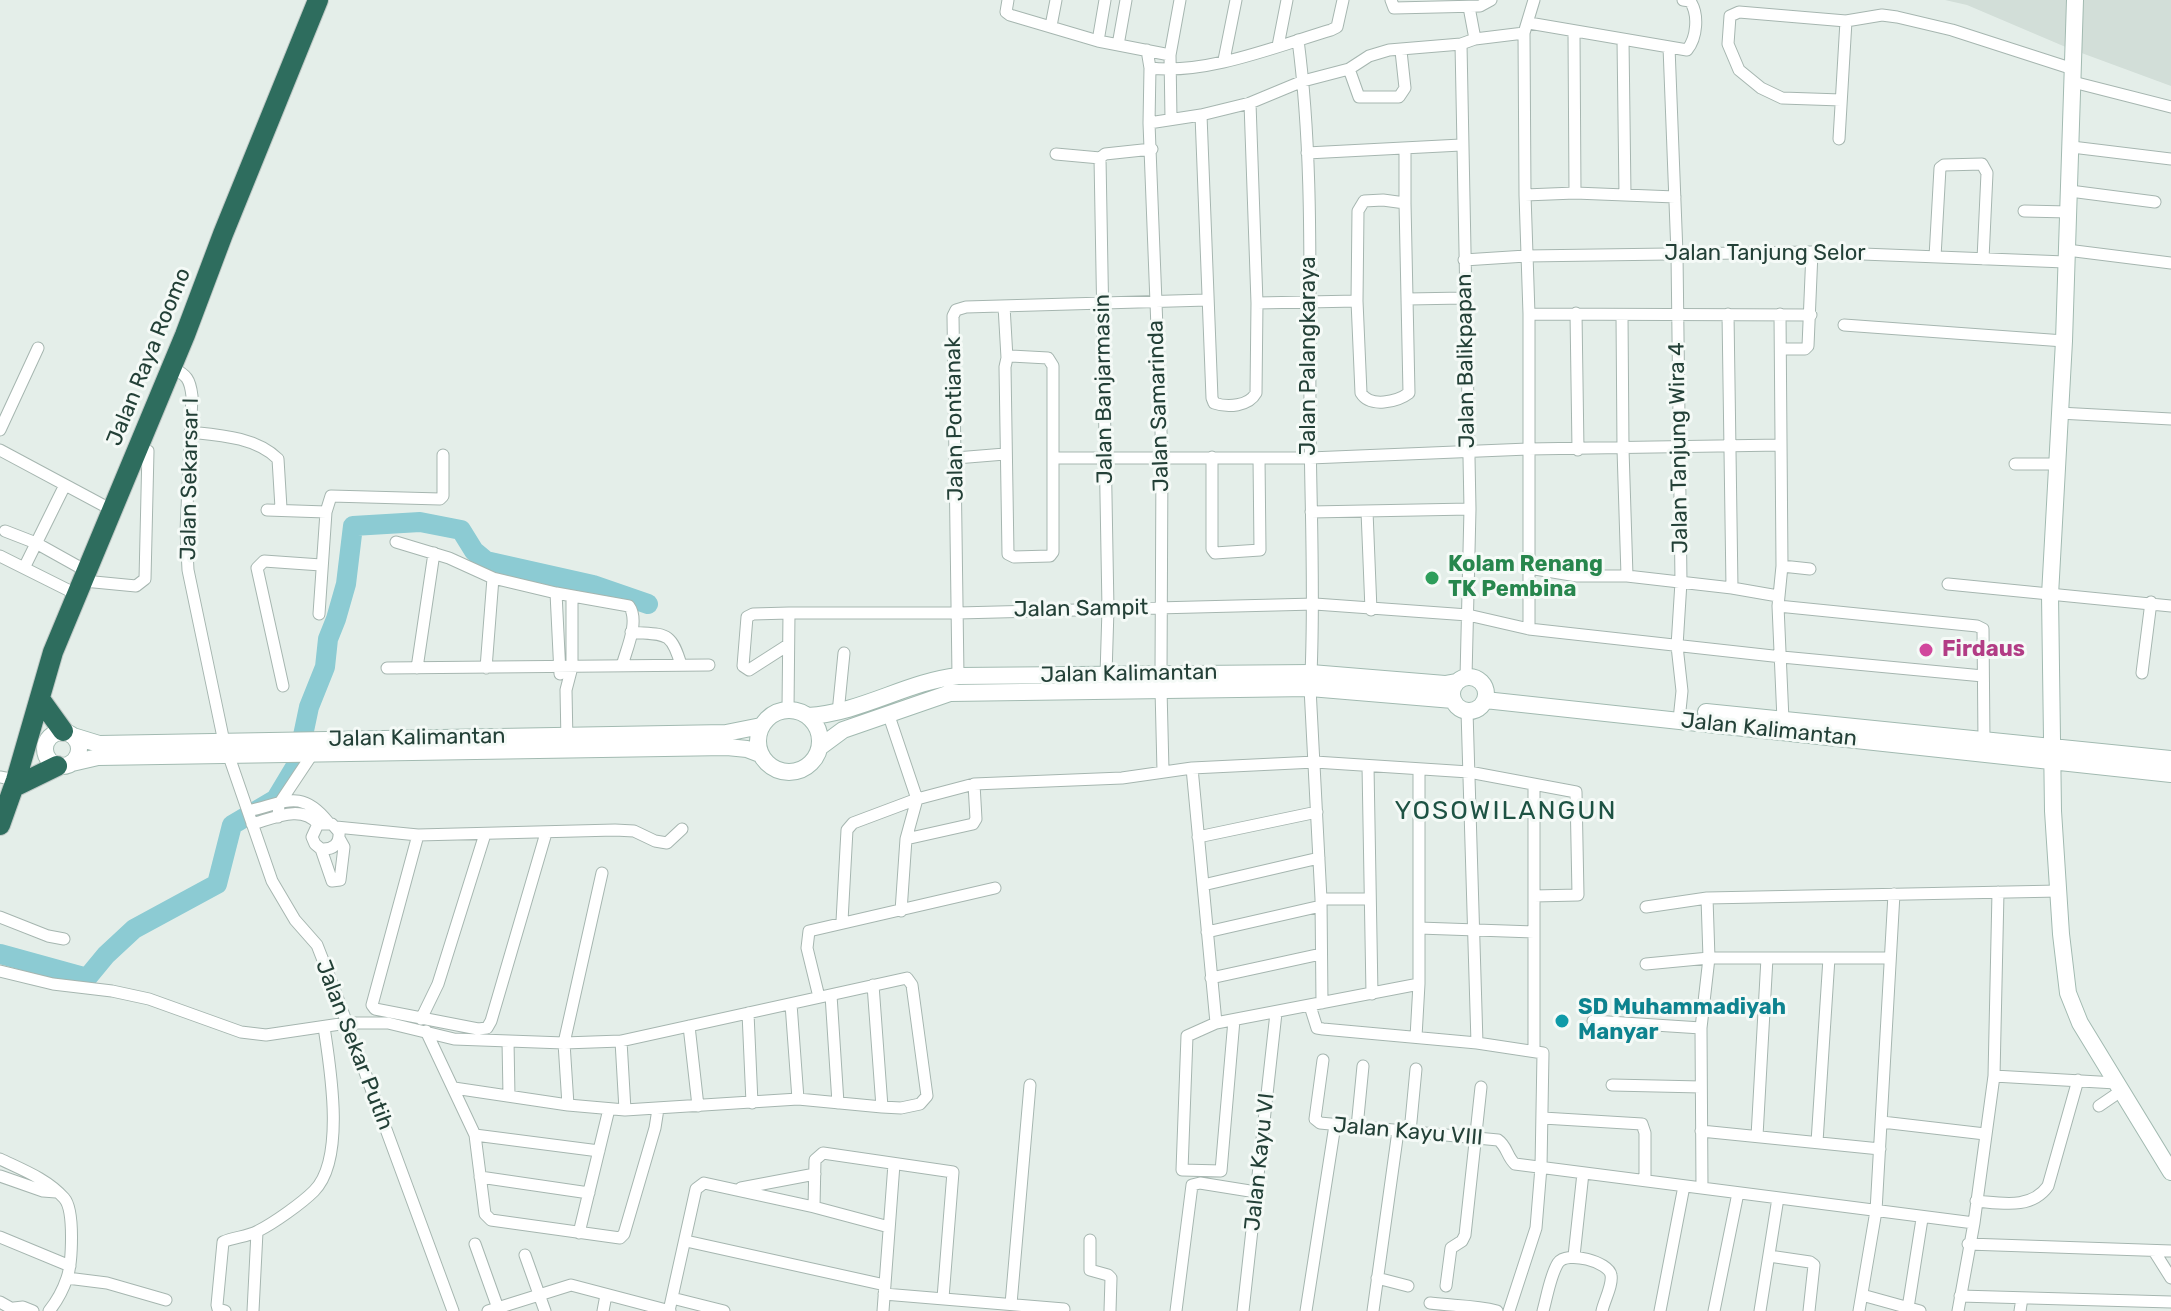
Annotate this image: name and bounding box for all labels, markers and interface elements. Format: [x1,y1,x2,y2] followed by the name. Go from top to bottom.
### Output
[1664,241,1866,267] street label: Jalan Tanjung Selor
[1296,256,1322,456] street label: Jalan Palangkaraya
[101,264,197,450] street label: Jalan Raya Roomo
[1451,273,1481,449] street label: Jalan Balikpapan
[1089,294,1119,484] street label: Jalan Banjarmasin
[1143,320,1175,492] street label: Jalan Samarinda
[940,336,970,502] street label: Jalan Pontianak
[1664,342,1694,554] street label: Jalan Tanjung Wira 4
[175,397,205,561] street label: Jalan Sekarsar I
[1448,552,1603,604] place label: Kolam Renang TK Pembina
[1423,569,1441,587] marker: Kolam Renang TK Pembina
[1013,595,1149,623] street label: Jalan Sampit
[1942,637,2025,663] place label: Firdaus
[1917,641,1935,659] marker: Firdaus
[1040,659,1218,689] street label: Jalan Kalimantan
[1680,708,1858,752] street label: Jalan Kalimantan
[328,723,506,753] street label: Jalan Kalimantan
[1394,795,1618,827] district label: YOSOWILANGUN
[309,956,399,1134] street label: Jalan Sekar Putih
[1578,995,1786,1046] place label: SD Muhammadiyah Manyar
[1553,1012,1571,1030] marker: SD Muhammadiyah Manyar
[1240,1092,1280,1232] street label: Jalan Kayu VI
[1332,1112,1484,1152] street label: Jalan Kayu VIII

